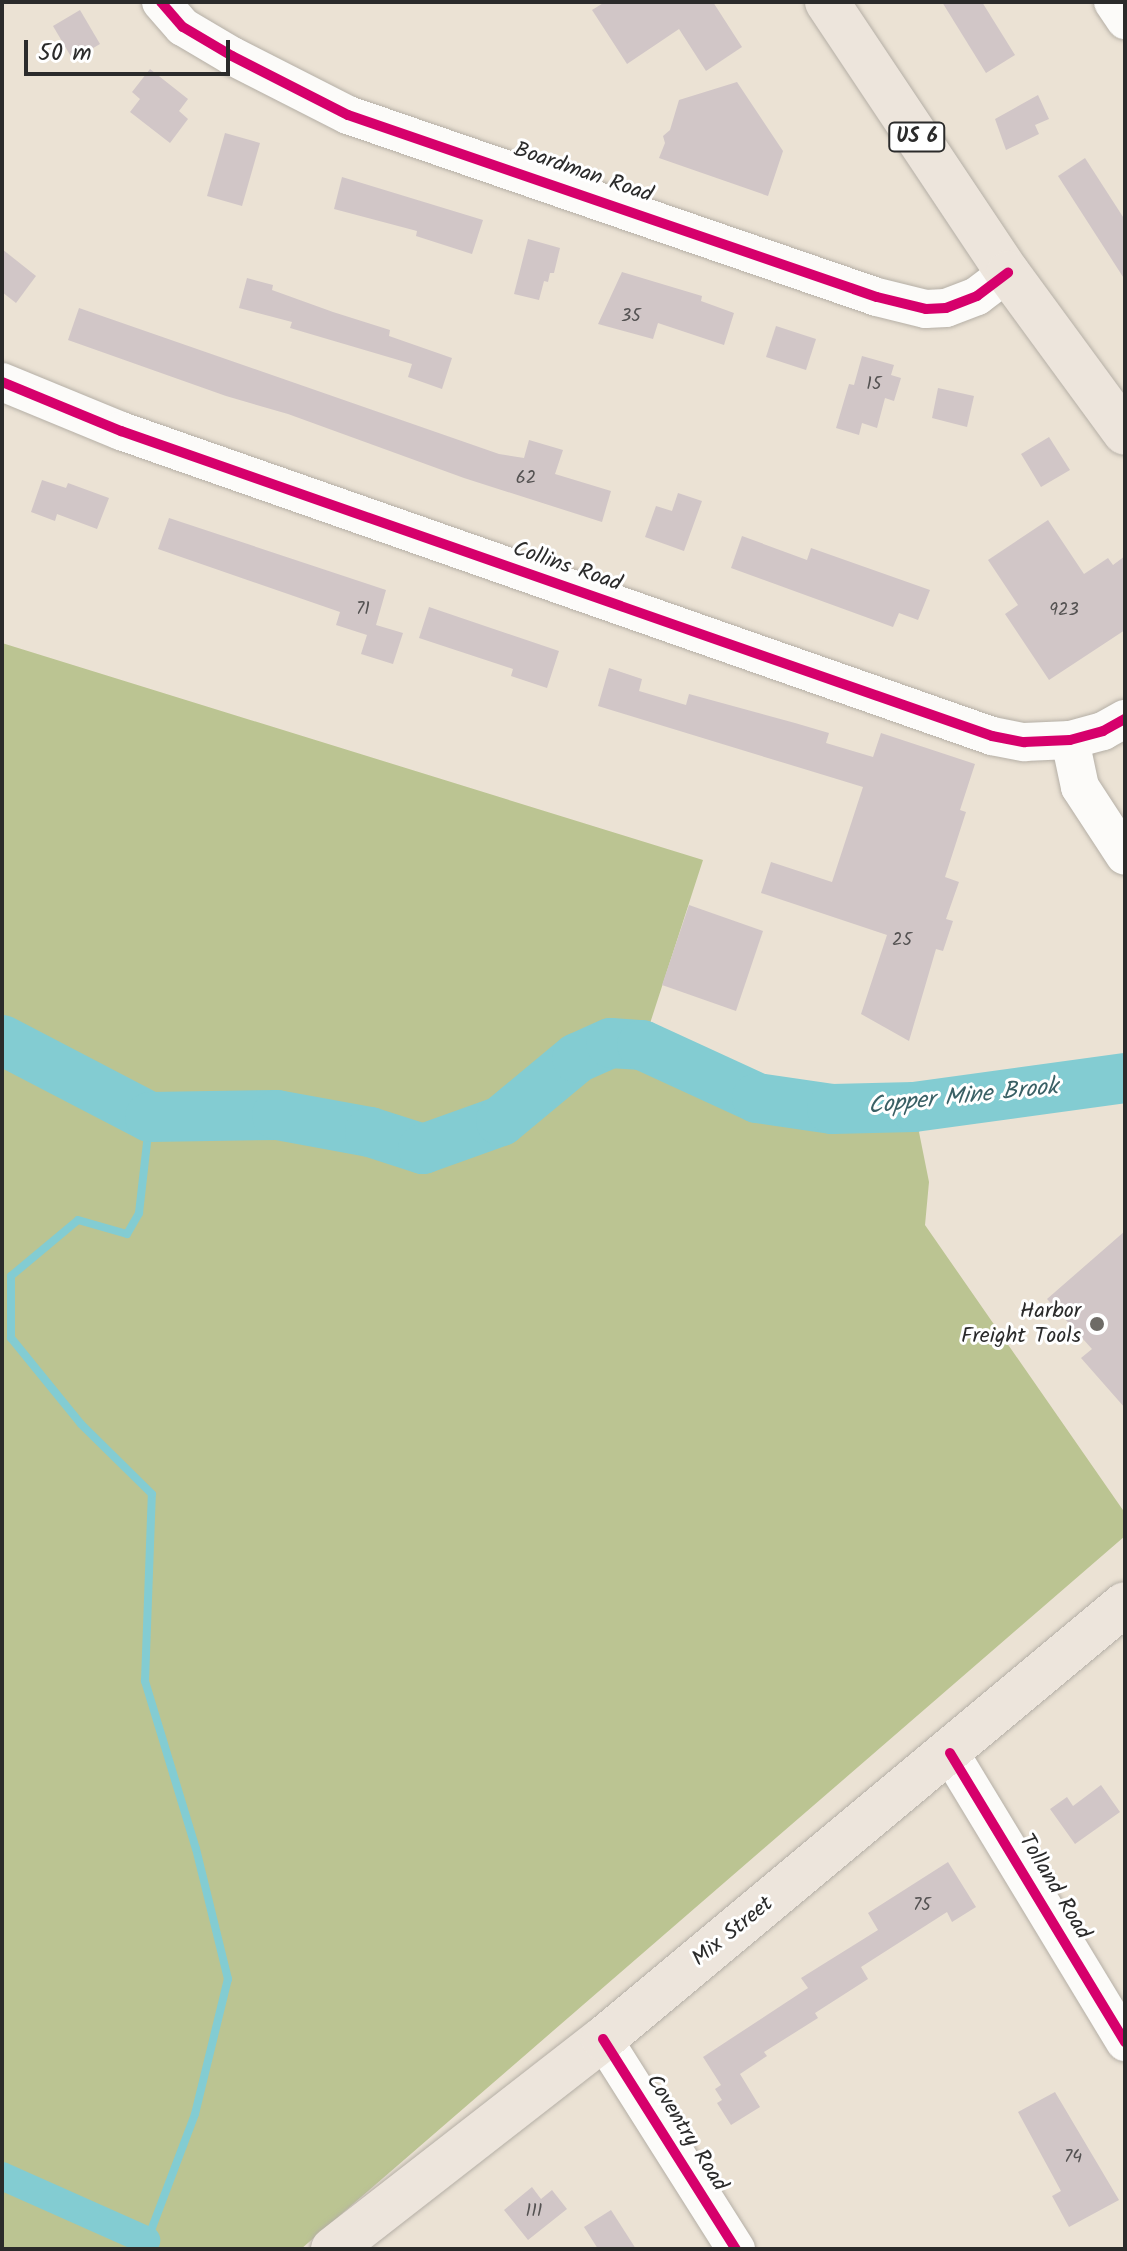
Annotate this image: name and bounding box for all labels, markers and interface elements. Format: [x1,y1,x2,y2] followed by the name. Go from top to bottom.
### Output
[28,24,234,74] scale bar
[38,34,92,73] text: 50 m
[887,121,947,153] road number: US 6
[510,137,656,209] street label: Boardman Road
[621,306,641,328] house number: 35
[866,374,882,396] house number: 15
[516,468,536,490] house number: 62
[509,536,625,598] street label: Collins Road
[356,599,370,621] house number: 71
[1049,600,1079,622] house number: 923
[892,930,912,952] house number: 25
[867,1073,1059,1121] water label: Copper Mine Brook
[961,1298,1081,1350] place label: Harbor Freight Tools
[1088,1315,1106,1333] marker: Harbor Freight Tools
[1012,1829,1096,1945] street label: Tolland Road
[687,1891,779,1973] street label: Mix Street
[913,1895,931,1917] house number: 75
[640,2070,732,2196] street label: Coventry Road
[1064,2147,1082,2169] house number: 74
[526,2201,542,2223] house number: 111

